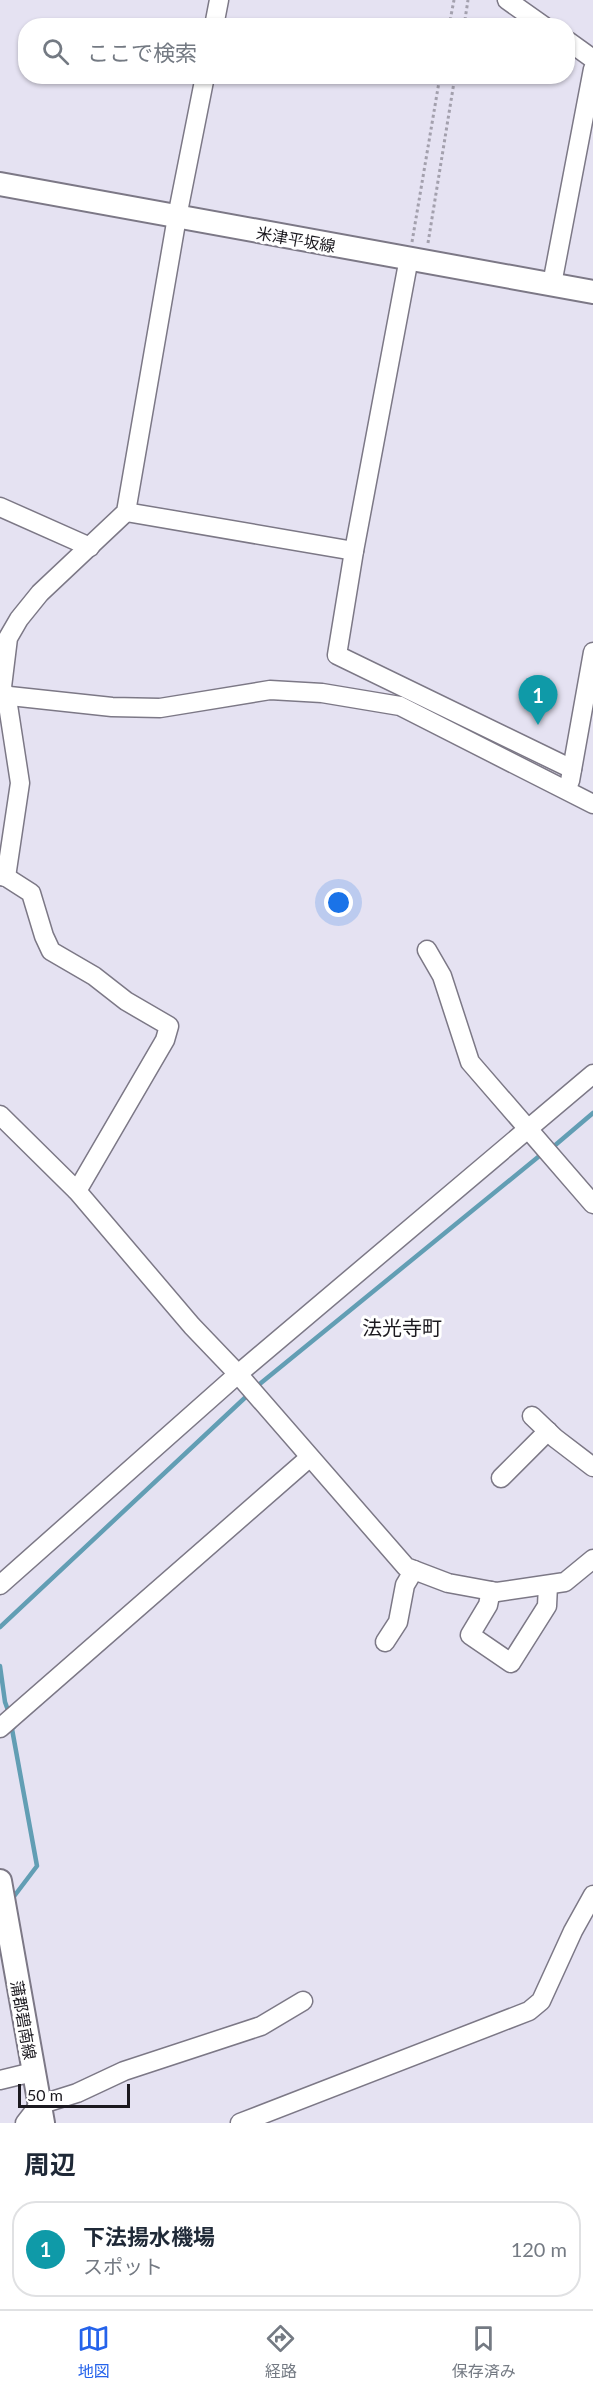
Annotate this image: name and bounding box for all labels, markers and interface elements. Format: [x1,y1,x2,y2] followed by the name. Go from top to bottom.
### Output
[18,18,575,84] search box
[39,35,72,68] icon: search
[87,39,197,66] text: ここで検索
[255,223,337,255] street label: 米津平坂線
[518,676,558,725] pin: 1
[324,888,353,917] your location
[362,1315,442,1339] district label: 法光寺町
[8,1979,40,2061] street label: 蒲郡碧南線
[18,2081,130,2108] scale bar
[27,2085,63,2104] text: 50 m
[24,2148,76,2180] text: 周辺
[83,2223,215,2250] text: 下法揚水機場
[40,2237,51,2261] text: 1
[511,2237,567,2261] text: 120 m
[83,2254,163,2278] text: スポット
[77,2322,110,2382] tab: 地図
[264,2322,297,2382] tab: 経路
[452,2322,516,2382] tab: 保存済み

